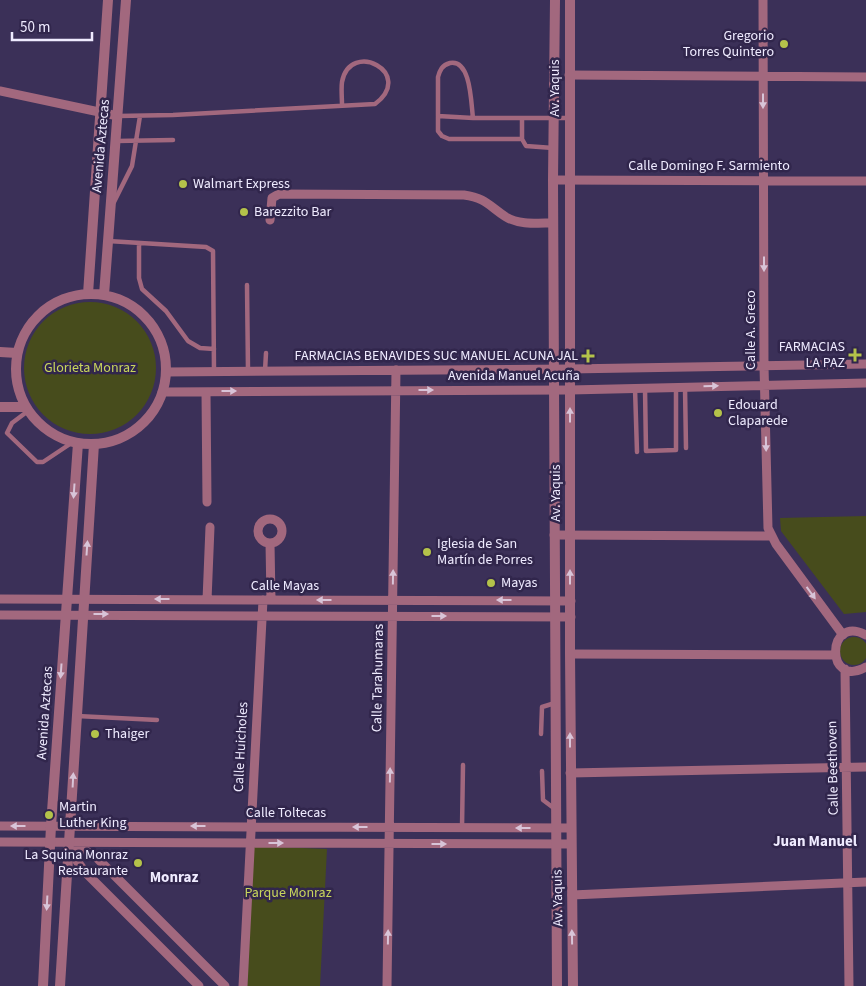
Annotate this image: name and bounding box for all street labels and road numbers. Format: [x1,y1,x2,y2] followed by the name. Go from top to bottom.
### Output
[545,59,565,117] street label: Av. Yaquis
[87,98,115,194] street label: Avenida Aztecas
[628,156,790,176] street label: Calle Domingo F. Sarmiento
[741,290,761,370] street label: Calle A. Greco
[448,366,580,386] street label: Avenida Manuel Acuña
[546,464,566,522] street label: Av. Yaquis
[251,576,319,596] street label: Calle Mayas
[367,624,389,732] street label: Calle Tarahumaras
[32,665,58,761] street label: Avenida Aztecas
[229,701,253,793] street label: Calle Huicholes
[822,720,844,816] street label: Calle Beethoven
[246,803,326,823] street label: Calle Toltecas
[547,869,568,927] street label: Av. Yaquis

